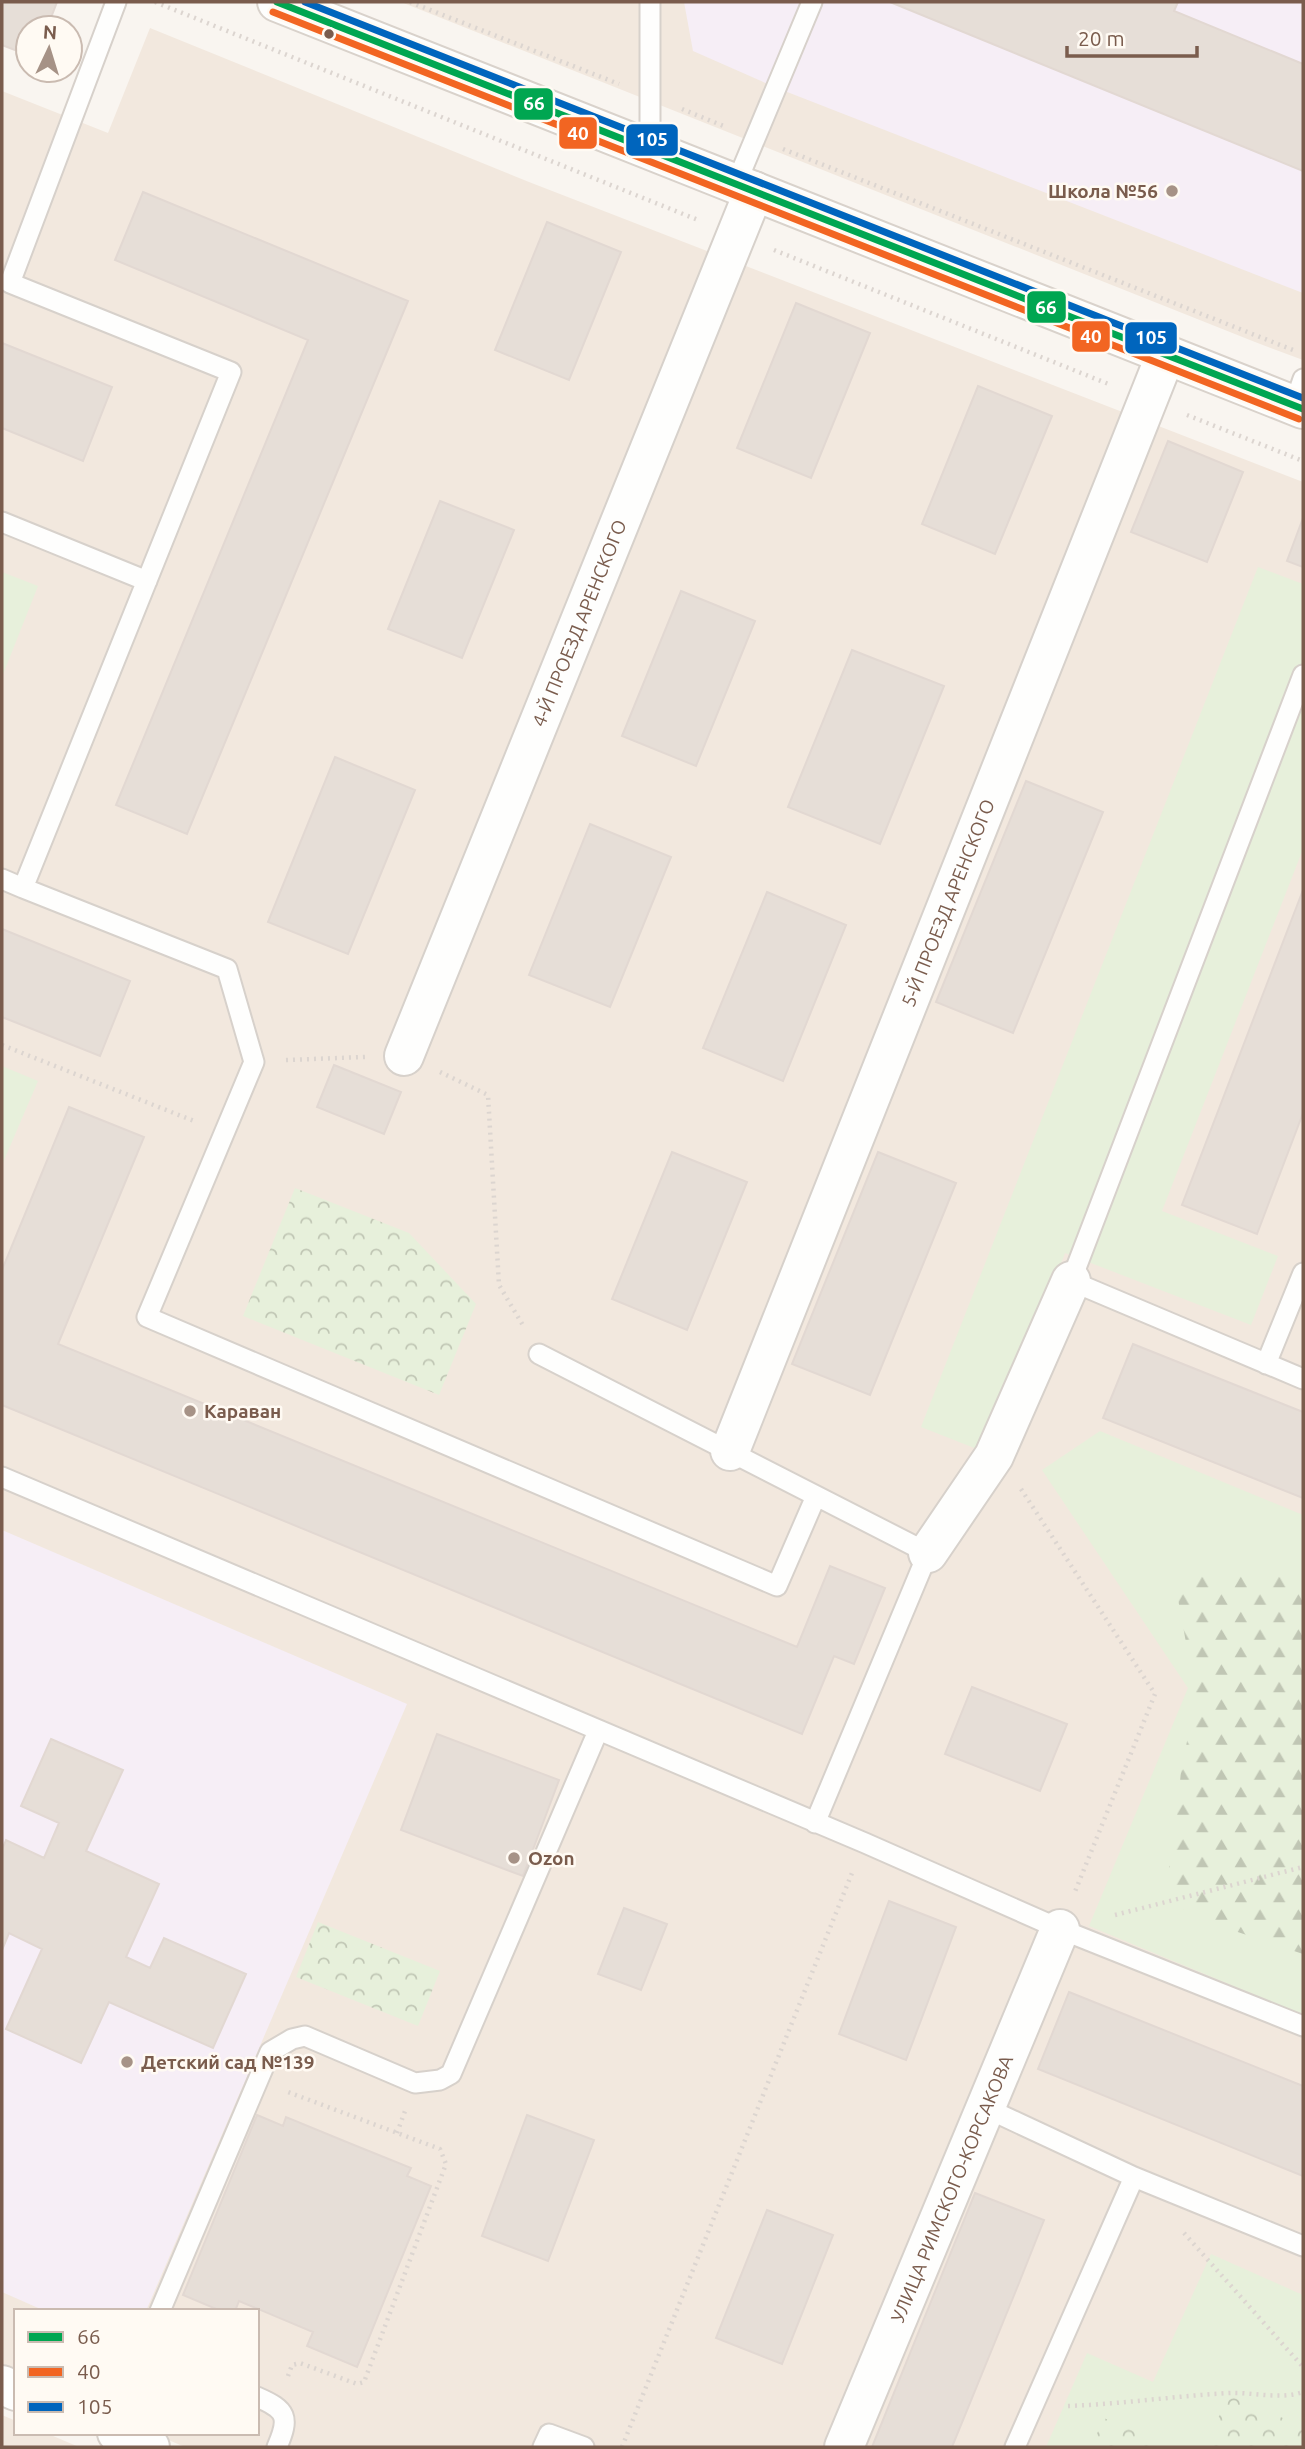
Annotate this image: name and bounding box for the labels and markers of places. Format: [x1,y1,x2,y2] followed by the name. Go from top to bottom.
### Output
[322,27,336,41] unlabelled marker
[1048,180,1158,202] place label: Школа №56
[1164,183,1180,199] marker: Школа №56
[204,1400,281,1422] place label: Караван
[182,1403,198,1419] marker: Караван
[528,1847,575,1869] place label: Ozon
[506,1850,522,1866] marker: Ozon
[141,2051,314,2073] place label: Детский сад №139
[119,2054,135,2070] marker: Детский сад №139

